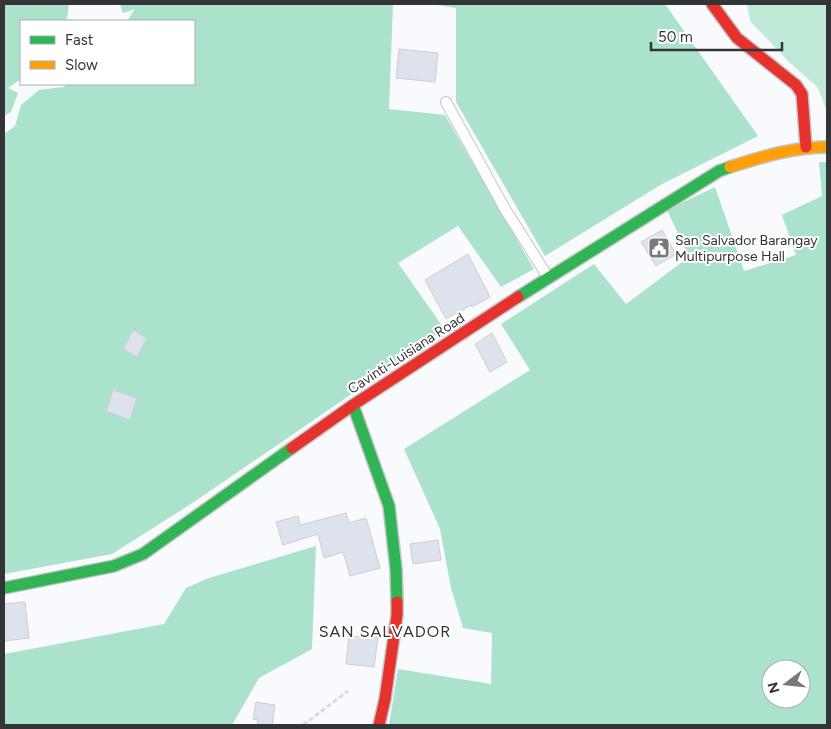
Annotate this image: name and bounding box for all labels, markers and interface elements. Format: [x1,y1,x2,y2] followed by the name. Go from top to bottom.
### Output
[20,20,195,85] legend
[651,20,782,52] scale bar
[658,28,693,46] text: 50 m
[65,31,94,49] text: Fast
[65,56,98,74] text: Slow
[675,232,818,265] place label: San Salvador Barangay Multipurpose Hall
[647,236,671,260] public building icon: San Salvador Barangay Multipurpose Hall
[345,309,468,398] street label: Cavinti-Luisiana Road
[319,622,451,641] district label: SAN SALVADOR
[761,659,811,709] north arrow
[764,680,784,695] text: N

